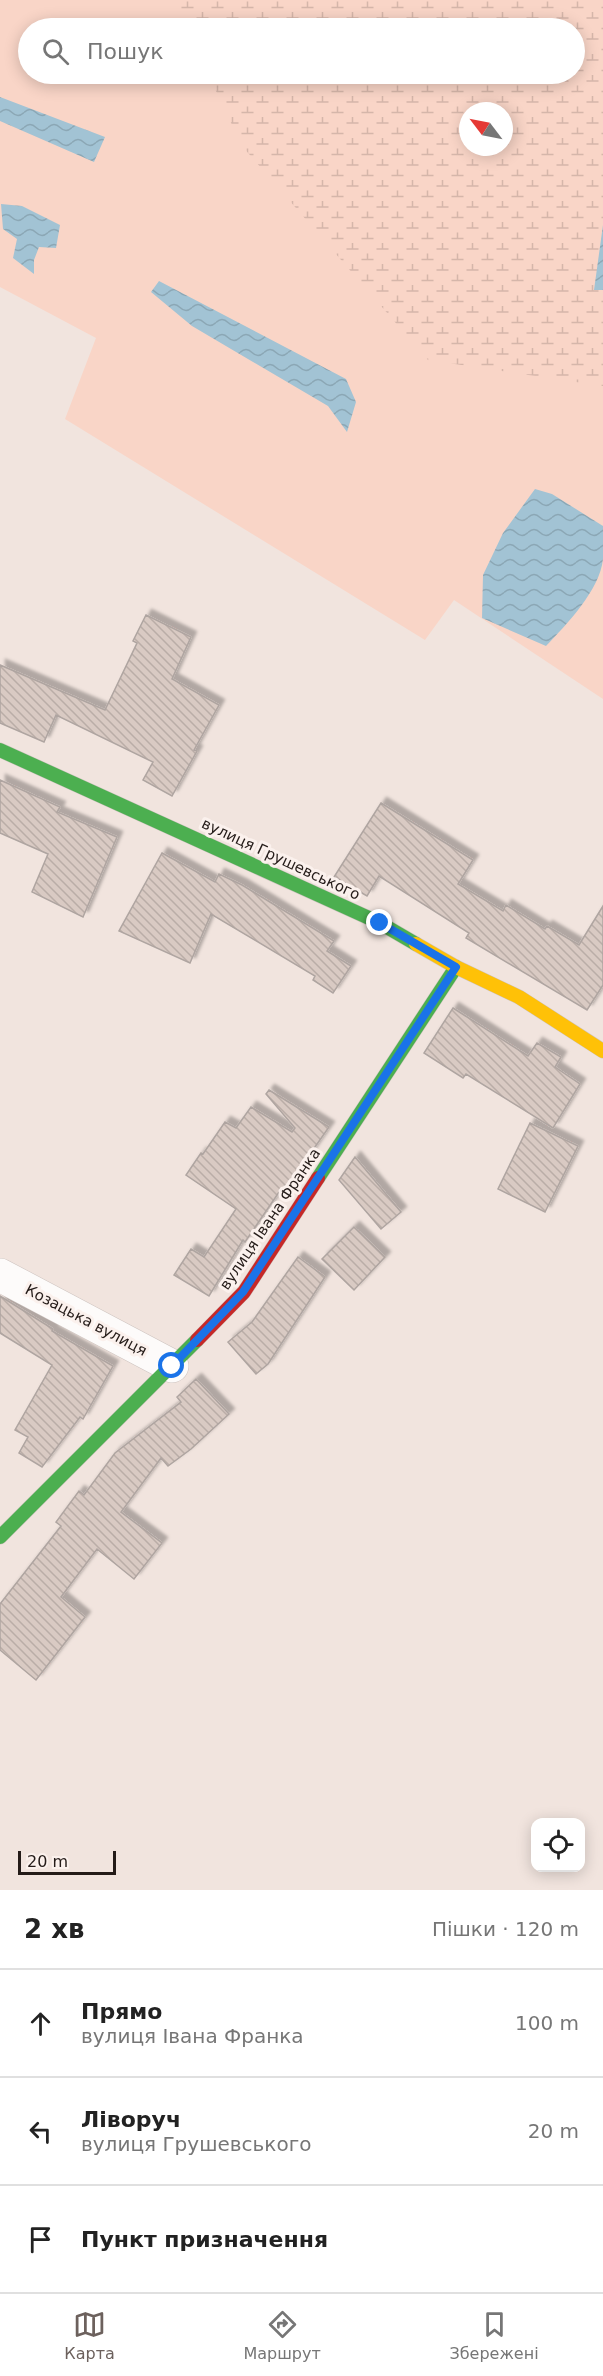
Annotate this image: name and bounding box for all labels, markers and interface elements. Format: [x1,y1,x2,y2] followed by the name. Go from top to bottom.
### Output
[18,18,585,84] search box
[39,35,72,68] icon: search
[87,39,163,64] text: Пошук
[459,102,513,156] north arrow
[199,814,363,904] street label: вулиця Грушевського
[366,909,392,935] route end
[216,1145,324,1293] street label: вулиця Івана Франка
[22,1280,150,1360] street label: Козацька вулиця
[158,1352,184,1378] route start
[531,1818,585,1872] map controls
[531,1818,585,1872] button: locate
[18,1848,116,1876] scale bar
[27,1852,68,1871] text: 20 m
[24,1914,84,1944] text: 2 хв
[432,1917,579,1941] text: Пішки · 120 m
[81,1999,162,2024] text: Прямо
[24,2007,57,2040] icon: ahead
[515,2011,579,2035] text: 100 m
[81,2024,304,2048] text: вулиця Івана Франка
[81,2107,181,2132] text: Ліворуч
[24,2115,57,2148] icon: left
[528,2119,579,2143] text: 20 m
[81,2132,311,2156] text: вулиця Грушевського
[24,2223,57,2256] icon: arrive
[81,2227,328,2252] text: Пункт призначення
[64,2308,115,2363] tab: Карта
[243,2308,321,2363] tab: Маршрут
[449,2308,539,2363] tab: Збережені

